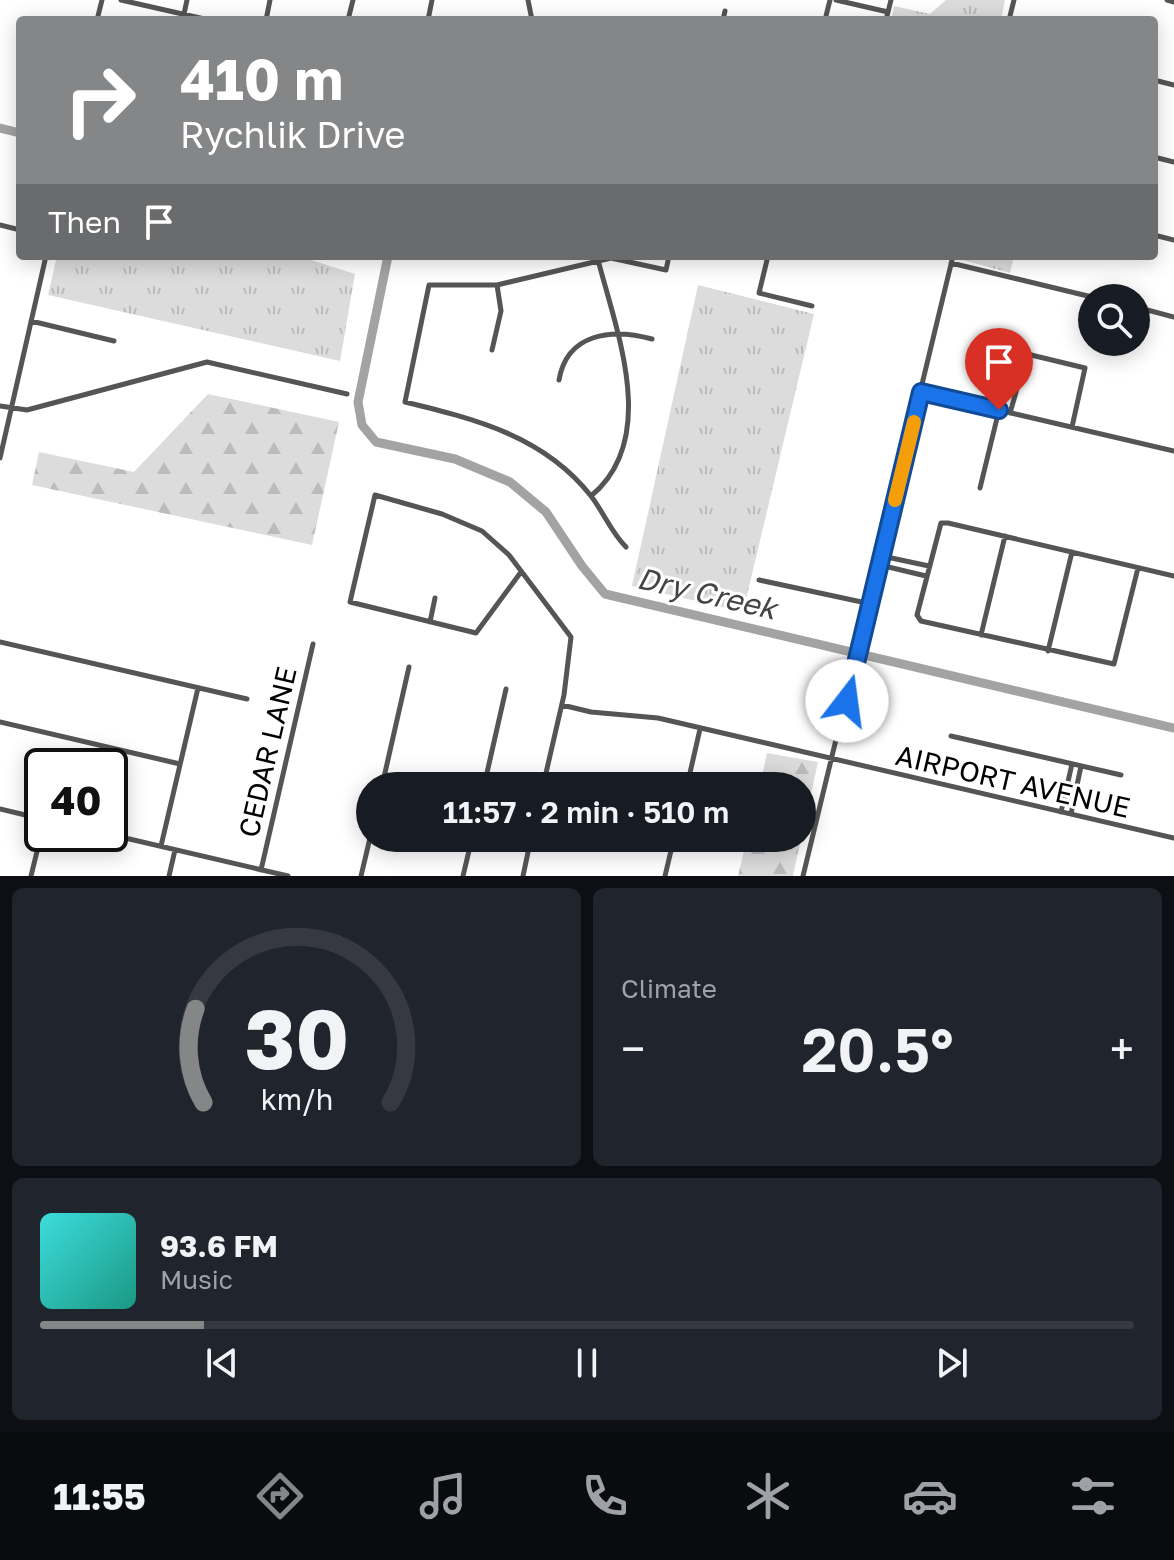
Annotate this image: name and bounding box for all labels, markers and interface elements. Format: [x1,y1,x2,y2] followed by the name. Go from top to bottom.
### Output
[180,45,343,112] text: 410 m
[48,48,152,152] icon: right
[180,113,405,156] text: Rychlik Drive
[137,200,181,244] icon: arrive
[48,204,121,240] text: Then
[1078,284,1150,356] map controls
[1078,284,1150,356] button: search
[965,328,1033,410] pin
[977,340,1021,384] icon: arrive
[634,560,783,627] water label: Dry Creek
[805,659,889,743] position arrow
[231,664,303,840] street label: CEDAR LANE
[893,738,1133,824] street label: AIRPORT AVENUE
[24,748,128,852] speed limit sign: 40
[443,794,729,830] text: 11:57 · 2 min · 510 m
[621,973,717,1004] text: Climate
[244,987,349,1087] text: 30
[801,1013,954,1085] text: 20.5°
[621,1022,645,1075] text: −
[1110,1022,1134,1075] text: +
[260,1082,333,1116] text: km/h
[160,1228,278,1264] text: 93.6 FM
[160,1264,233,1295] text: Music
[200,1341,244,1385] icon: previous
[565,1341,609,1385] icon: pause
[930,1341,974,1385] icon: next
[252,1468,308,1524] icon: directions
[415,1468,471,1524] icon: music
[577,1468,633,1524] icon: phone
[740,1468,796,1524] icon: climate
[902,1468,958,1524] icon: car
[1065,1468,1121,1524] icon: filters
[53,1475,146,1518] text: 11:55

